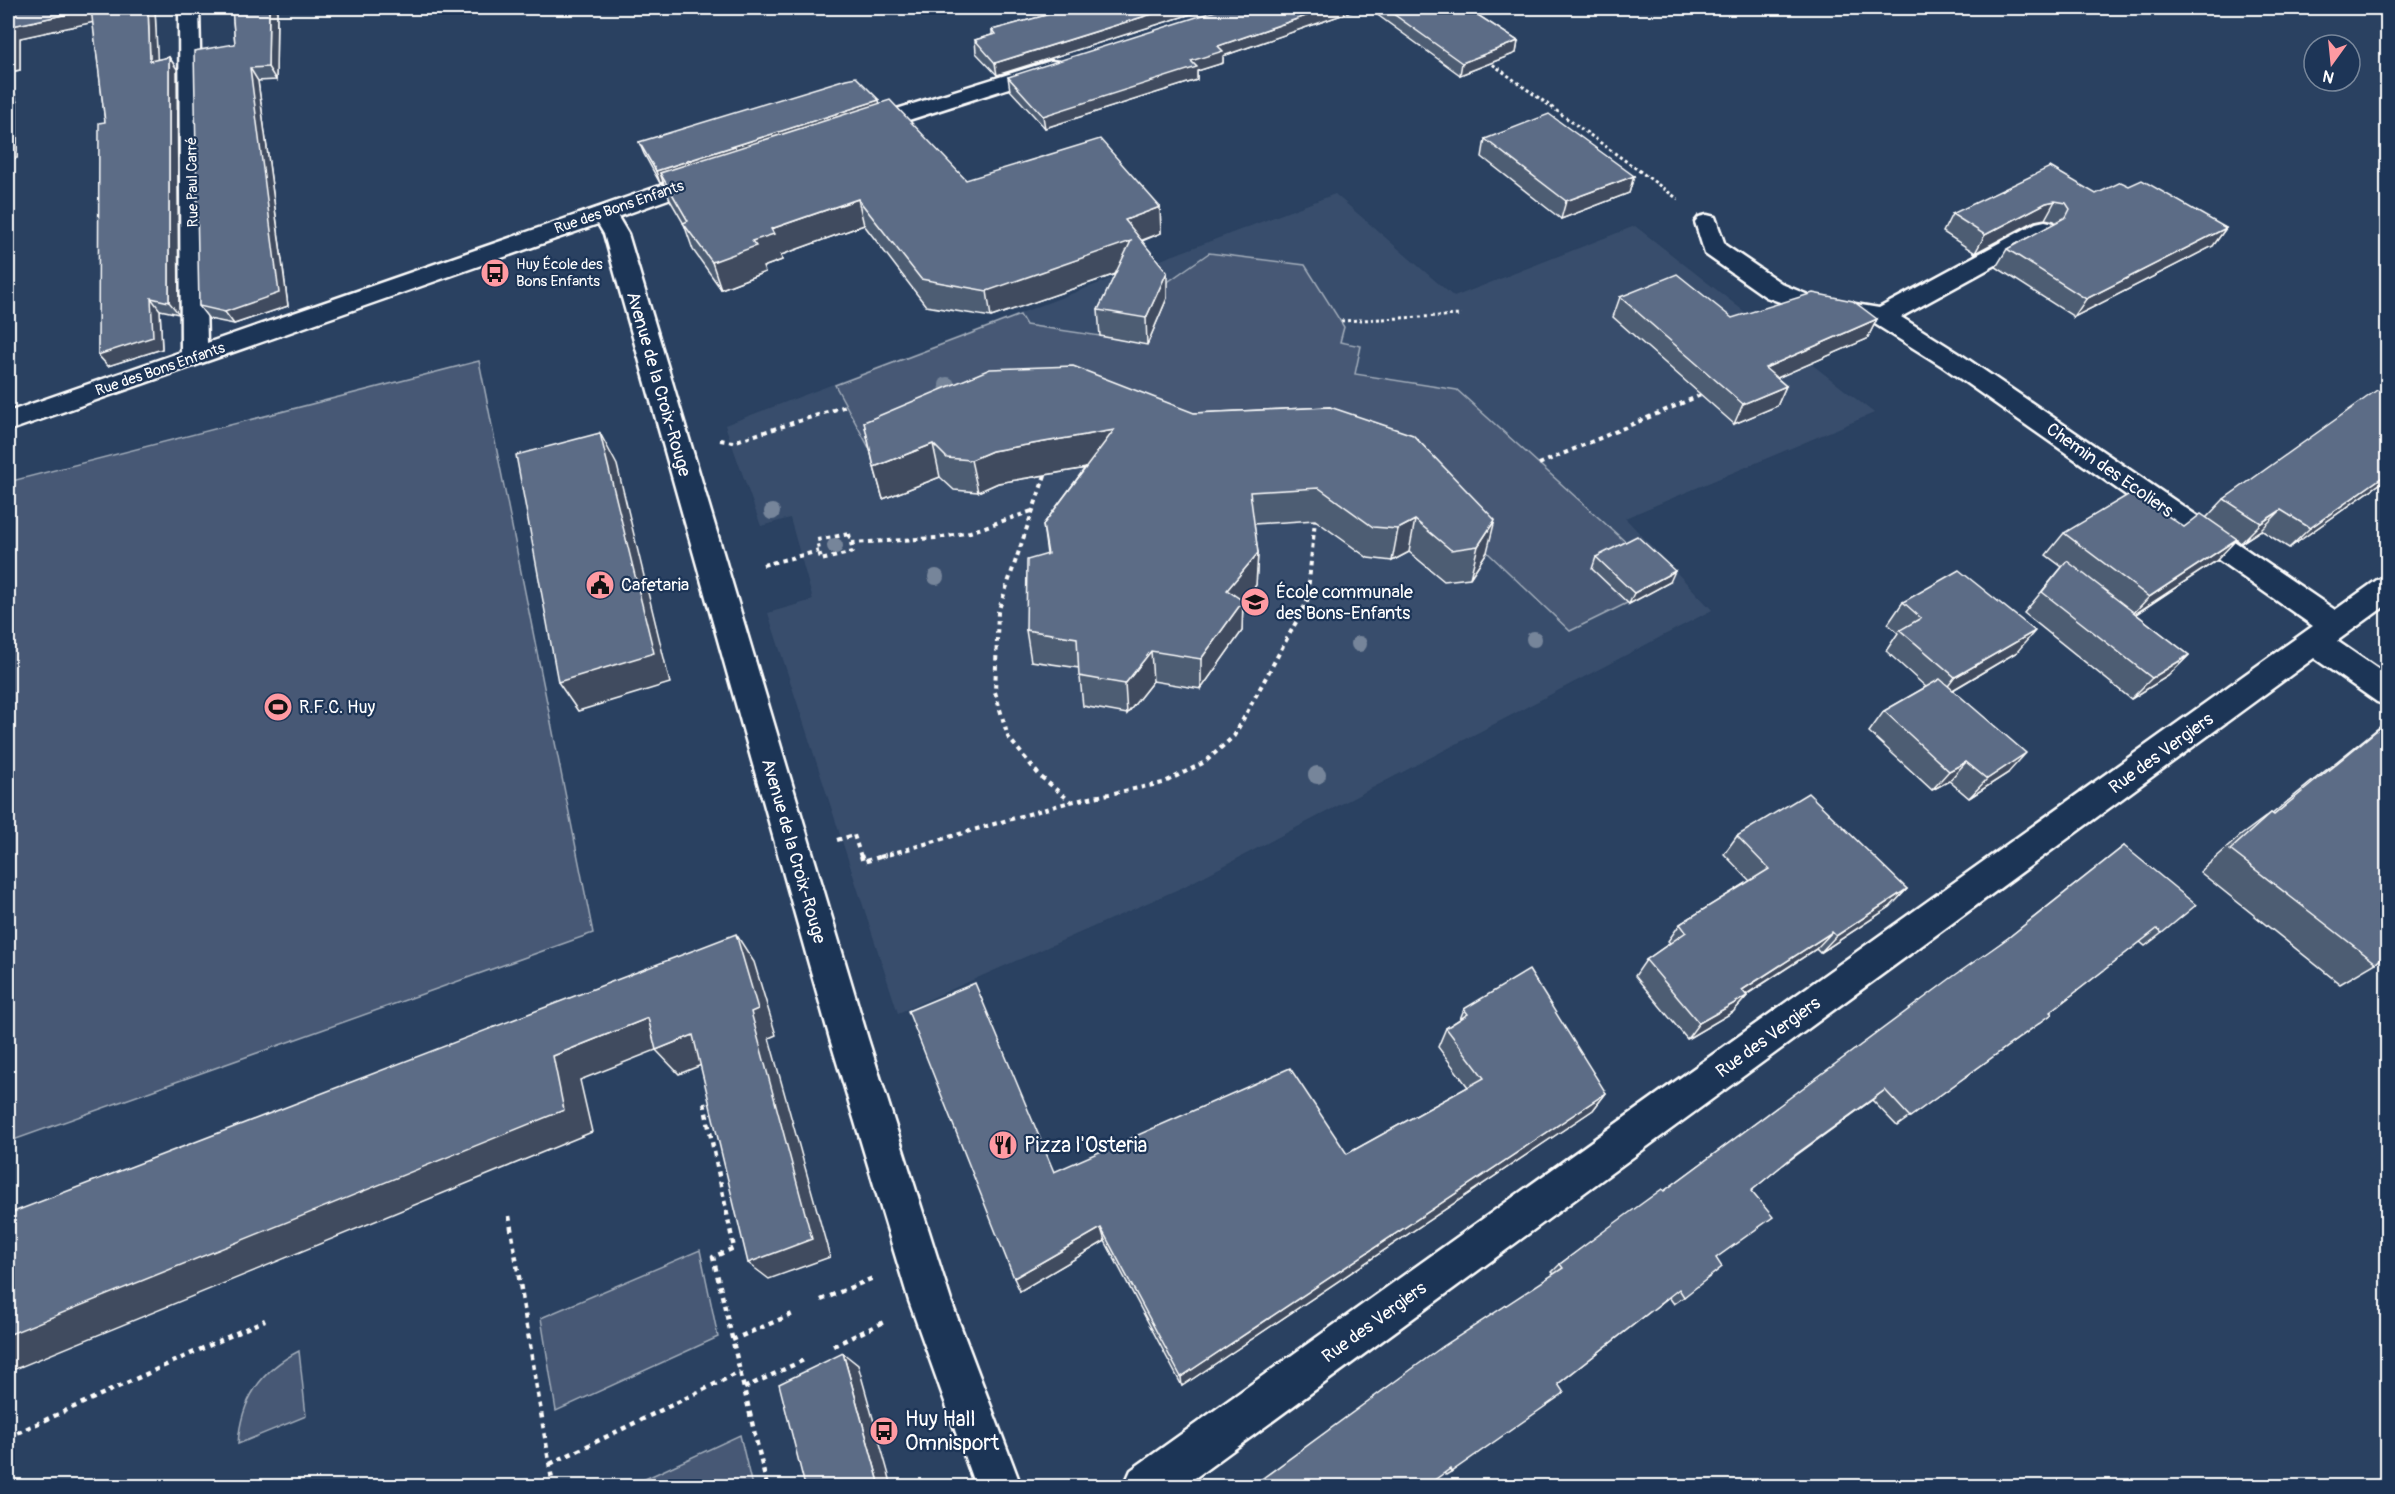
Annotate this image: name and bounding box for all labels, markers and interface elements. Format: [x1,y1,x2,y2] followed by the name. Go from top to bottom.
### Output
[2302,33,2362,93] north arrow
[2320,65,2336,88] text: N
[182,137,203,227] street label: Rue Paul Carré
[552,176,687,239] street label: Rue des Bons Enfants
[516,255,603,291] place label: Huy École des Bons Enfants
[479,257,511,289] bus stop icon: Huy École des Bons Enfants
[621,289,696,479] street label: Avenue de la Croix-Rouge
[93,338,228,401] street label: Rue des Bons Enfants
[2042,418,2178,523] street label: Chemin des Ecoliers
[584,569,616,601] public building icon: Cafetaria
[621,574,689,597] place label: Cafetaria
[1276,581,1413,625] place label: École communale des Bons-Enfants
[1239,586,1271,618] school or university icon: École communale des Bons-Enfants
[262,691,294,723] sports icon: R.F.C. Huy
[299,696,376,719] place label: R.F.C. Huy
[2104,708,2218,799] street label: Rue des Vergiers
[756,756,831,946] street label: Avenue de la Croix-Rouge
[1711,992,1825,1083] street label: Rue des Vergiers
[987,1129,1019,1161] restaurant icon: Pizza l'Osteria
[1024,1132,1147,1159] place label: Pizza l'Osteria
[1317,1277,1431,1368] street label: Rue des Vergiers
[905,1406,1000,1457] place label: Huy Hall Omnisport
[868,1415,900,1447] bus stop icon: Huy Hall Omnisport

